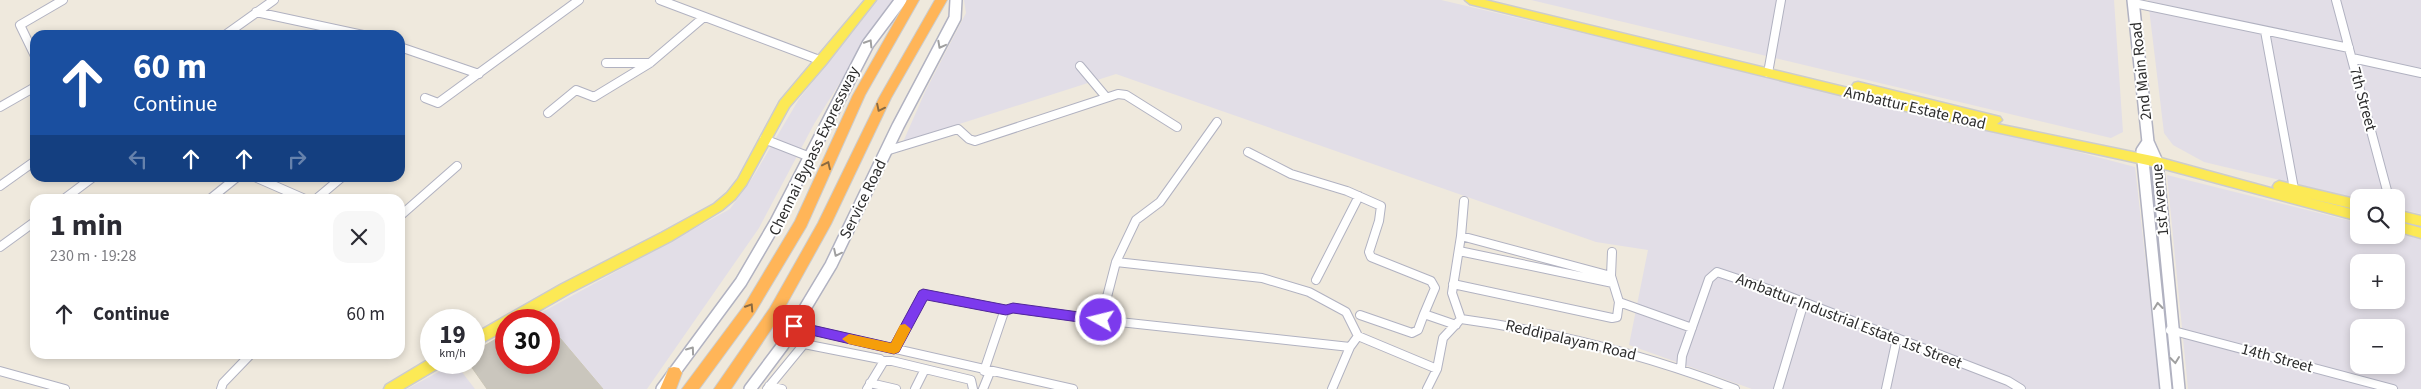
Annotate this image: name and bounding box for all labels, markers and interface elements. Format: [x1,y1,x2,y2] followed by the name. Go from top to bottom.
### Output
[2125,21,2157,121] street label: 2nd Main Road
[863,40,872,49] one-way arrow
[937,40,947,49] one-way arrow
[133,42,207,92] text: 60 m
[50,50,115,115] icon: ahead
[763,62,865,239] street label: Chennai Bypass Expressway
[2344,65,2382,134] street label: 7th Street
[1842,81,1988,135] street label: Ambattur Estate Road
[133,88,217,120] text: Continue
[877,102,887,111] one-way arrow
[124,145,152,173] icon: left
[177,145,205,173] icon: ahead
[230,145,258,173] icon: ahead
[283,145,311,173] icon: right
[834,155,892,243] street label: Service Road
[821,161,831,170] one-way arrow
[2146,163,2174,237] street label: 1st Avenue
[2350,189,2405,374] map controls
[2350,189,2405,244] button: search
[50,204,123,247] text: 1 min
[333,211,385,263] button: close
[50,245,137,267] text: 230 m · 19:28
[833,248,843,257] one-way arrow
[2350,254,2405,309] button: +
[1733,268,1966,375] street label: Ambattur Industrial Estate 1st Street
[1074,293,1126,345] position arrow
[50,300,78,328] icon: ahead
[93,301,170,328] text: Continue
[347,301,385,328] text: 60 m
[2153,301,2164,309] one-way arrow
[743,304,753,313] one-way arrow
[773,305,815,347] pin
[495,309,560,374] speed limit sign: 30
[780,312,808,340] icon: arrive
[1504,314,1638,366] street label: Reddipalayam Road
[439,317,466,353] text: 19
[2350,319,2405,374] button: −
[2239,338,2316,378] street label: 14th Street
[439,345,466,362] text: km/h
[685,346,694,356] one-way arrow
[2169,356,2180,364] one-way arrow

